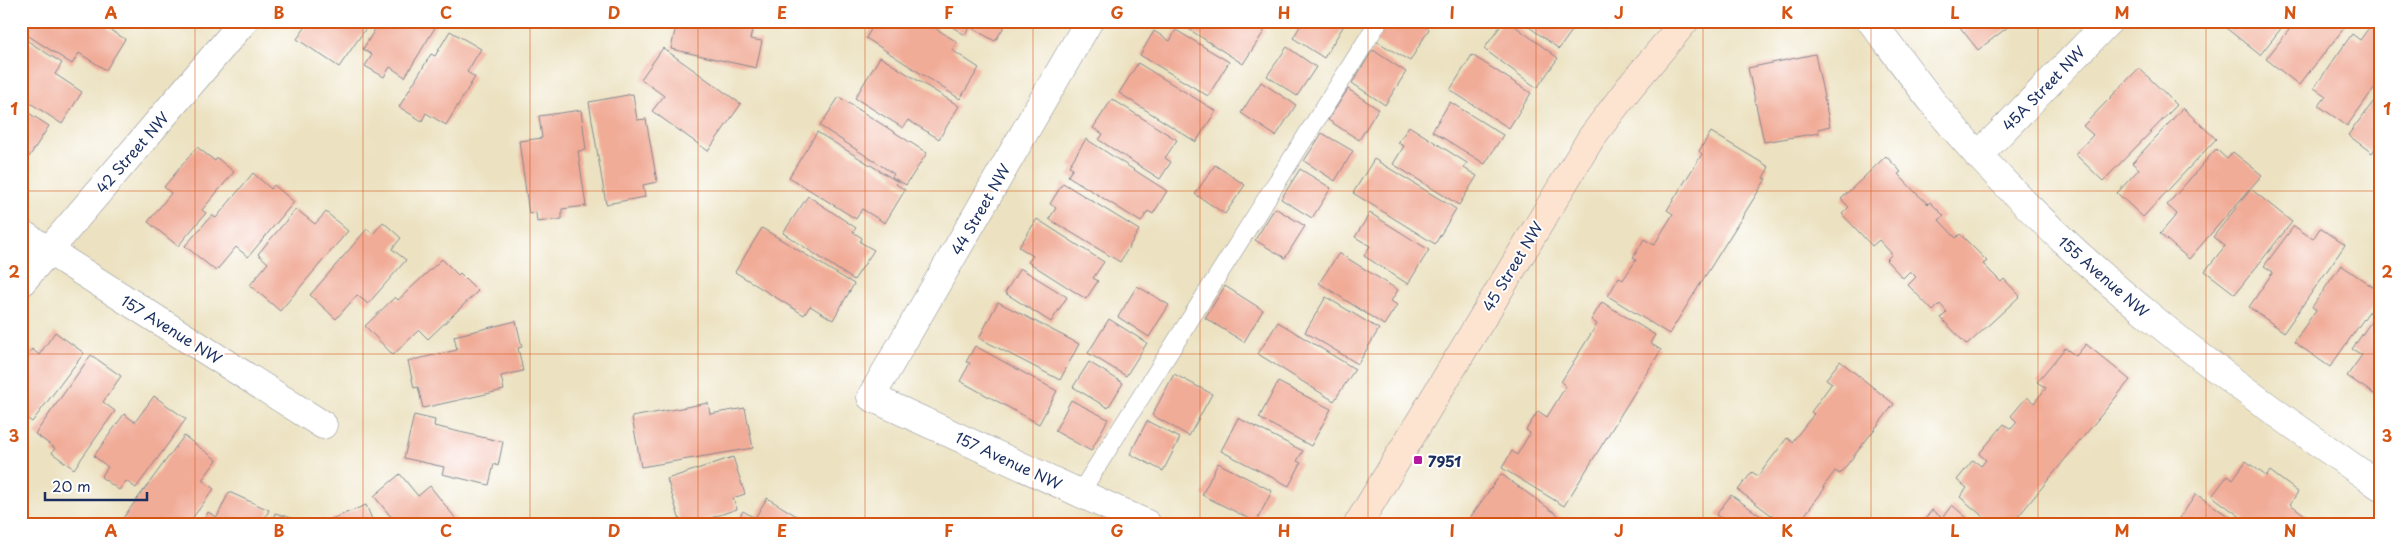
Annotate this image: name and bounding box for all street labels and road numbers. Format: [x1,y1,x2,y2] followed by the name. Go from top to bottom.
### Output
[1996,40,2090,136] street label: 45A Street NW
[90,106,174,198] street label: 42 Street NW
[945,159,1015,259] street label: 44 Street NW
[1476,217,1548,315] street label: 45 Street NW
[2053,230,2155,322] street label: 155 Avenue NW
[117,289,227,369] street label: 157 Avenue NW
[952,425,1066,495] street label: 157 Avenue NW

